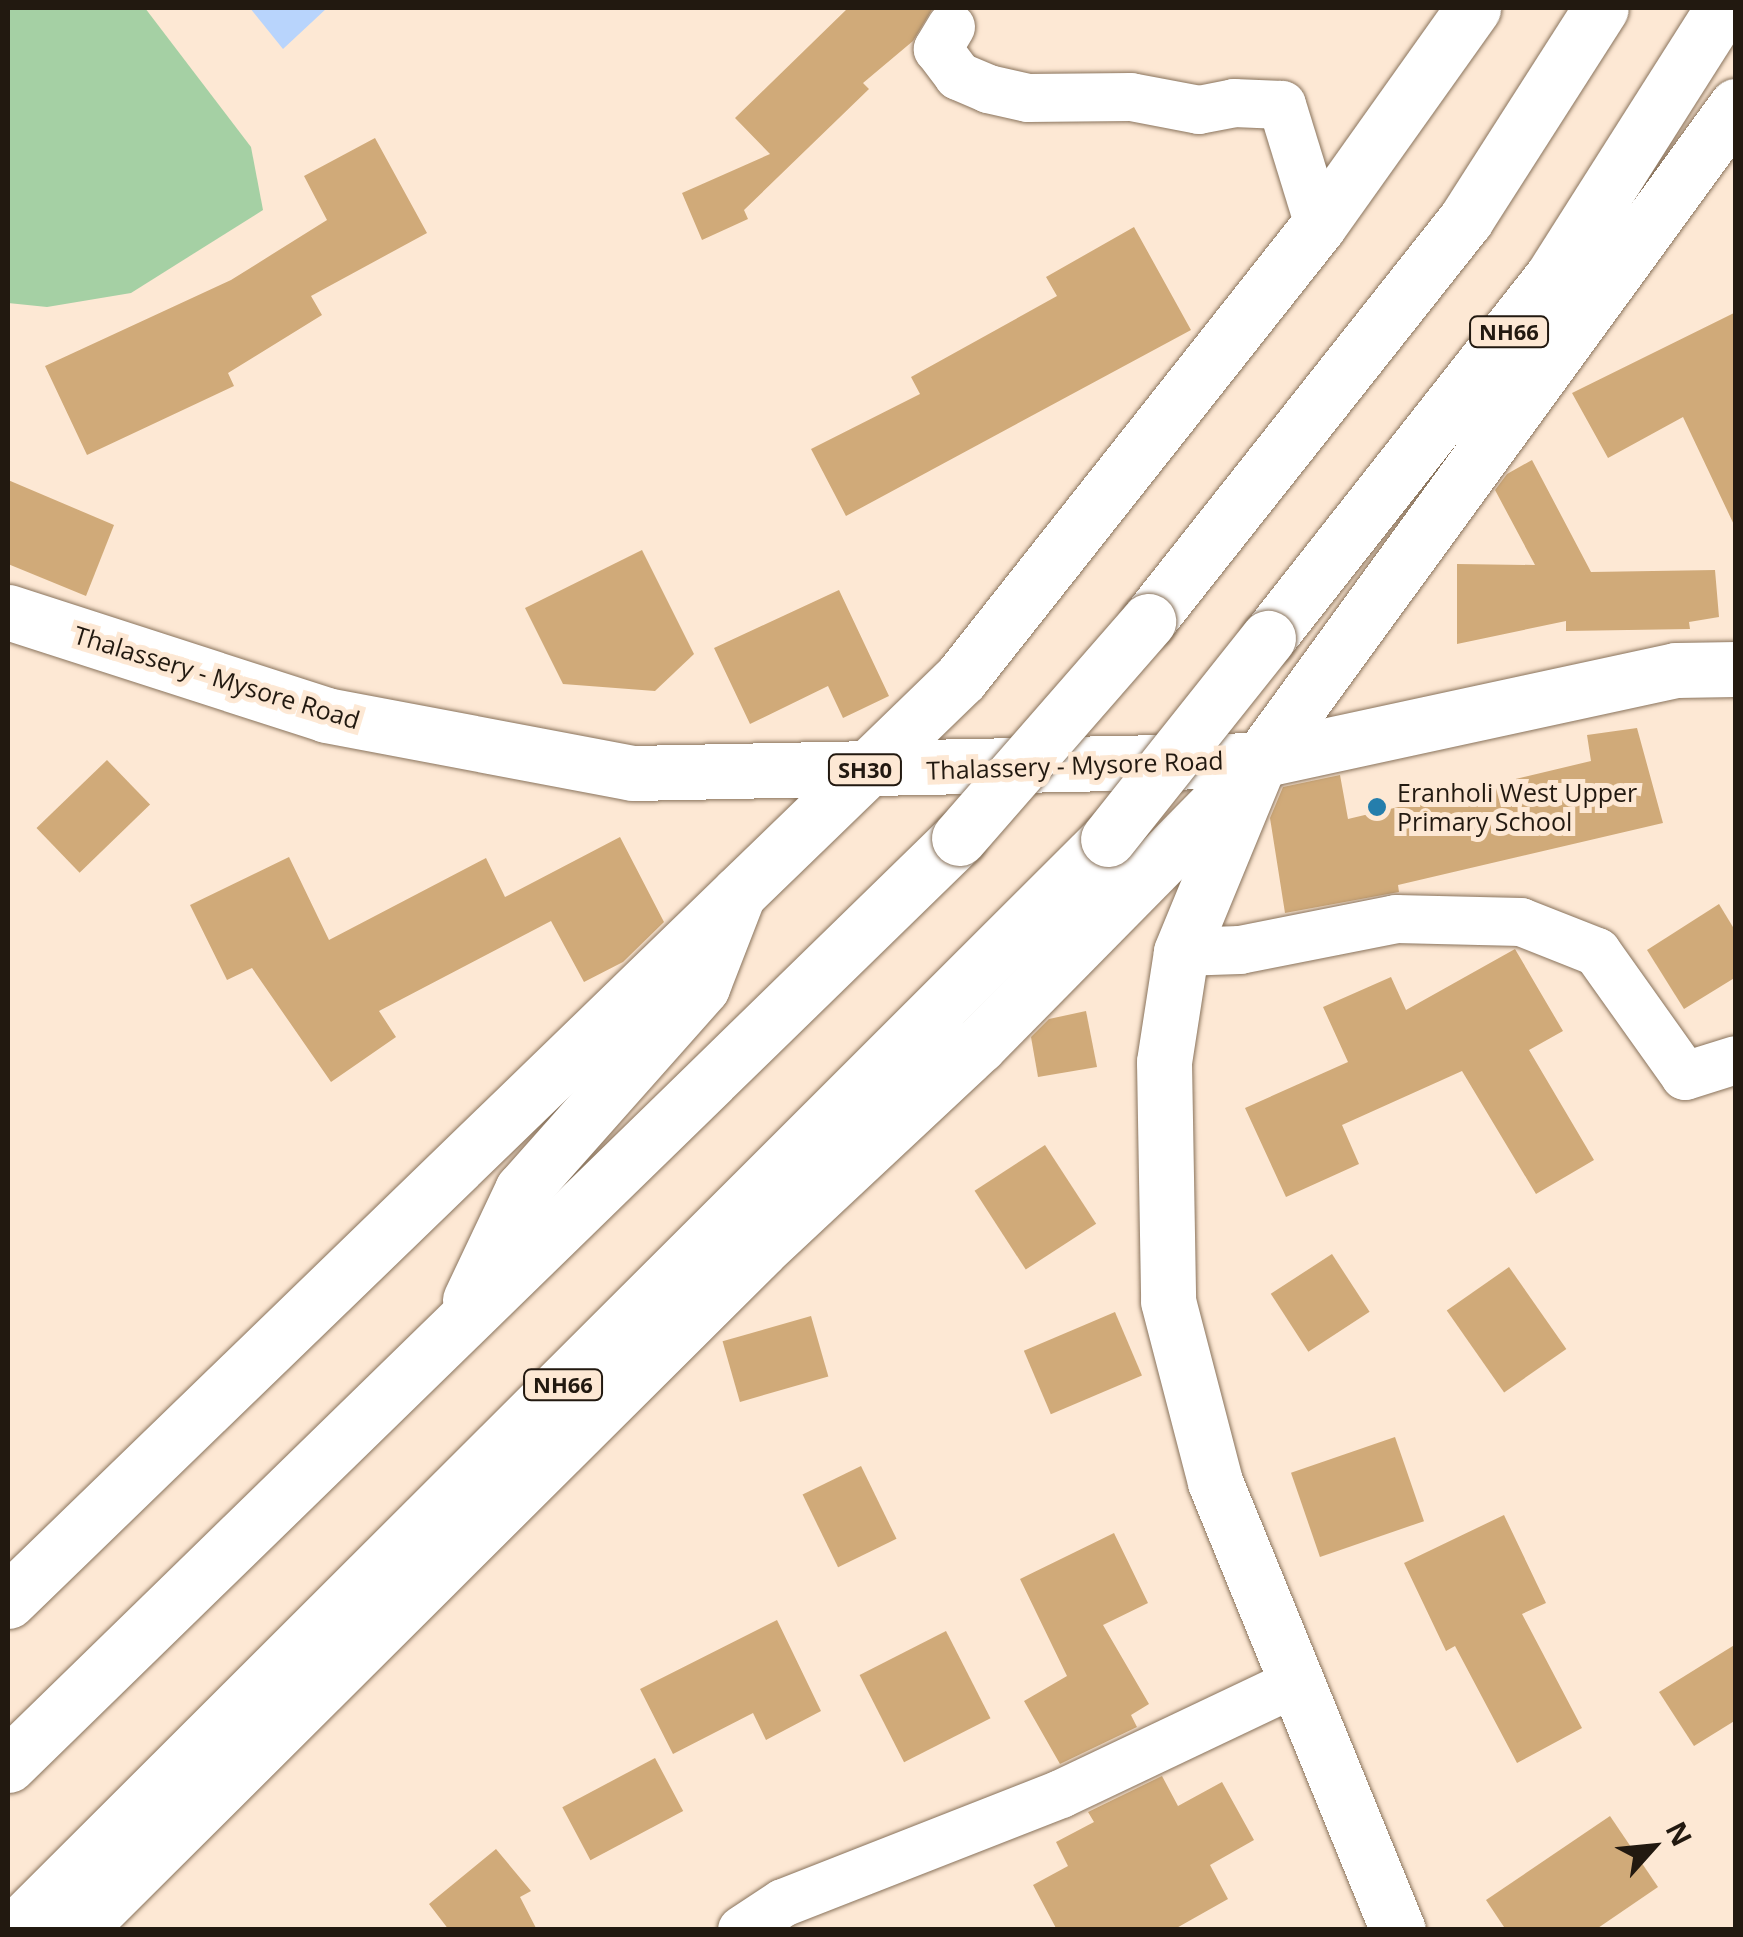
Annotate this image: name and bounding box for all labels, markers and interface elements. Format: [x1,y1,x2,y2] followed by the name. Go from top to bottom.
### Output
[1469,315,1549,349] road number: NH66
[71,619,363,735] street label: Thalassery - Mysore Road
[926,745,1224,785] street label: Thalassery - Mysore Road
[828,753,902,787] road number: SH30
[1397,778,1637,837] place label: Eranholi West Upper Primary School
[1366,796,1388,818] marker: Eranholi West Upper Primary School
[523,1368,603,1402] road number: NH66
[1603,1797,1703,1897] north arrow
[1658,1815,1702,1852] text: N

